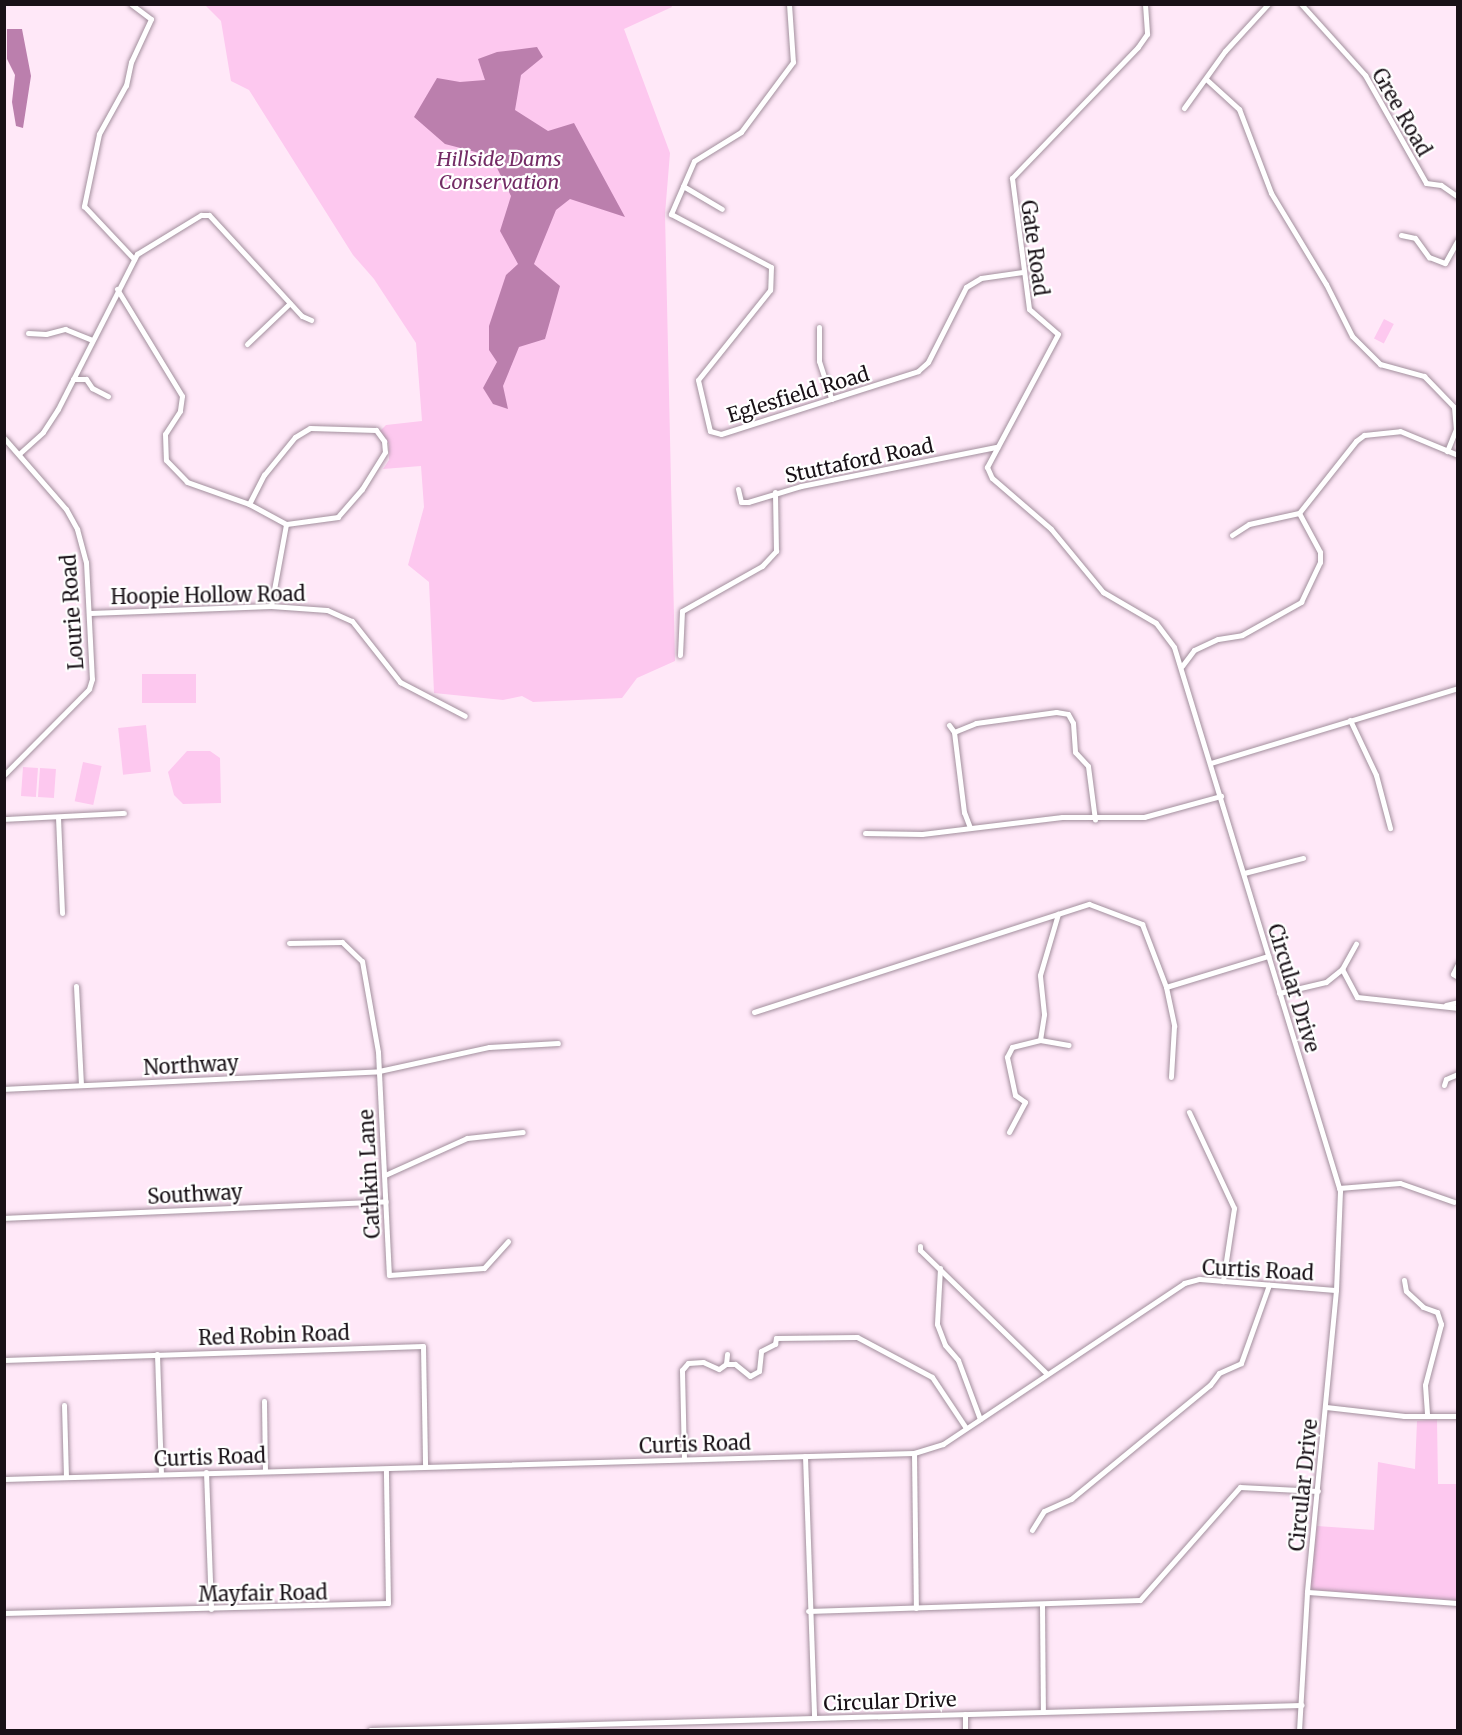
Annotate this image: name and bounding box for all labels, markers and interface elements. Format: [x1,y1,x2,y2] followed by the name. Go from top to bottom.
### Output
[1367,64,1437,160] street label: Gree Road
[437,147,561,194] park label: Hillside Dams Conservation
[1016,199,1054,297] street label: Gate Road
[724,361,872,427] street label: Eglesfield Road
[783,433,935,487] street label: Stuttaford Road
[56,553,88,671] street label: Lourie Road
[110,581,306,609] street label: Hoopie Hollow Road
[1263,921,1325,1055] street label: Circular Drive
[143,1051,239,1079] street label: Northway
[354,1109,384,1239] street label: Cathkin Lane
[147,1180,243,1208] street label: Southway
[1202,1255,1314,1285] street label: Curtis Road
[198,1320,350,1350] street label: Red Robin Road
[1284,1418,1322,1552] street label: Circular Drive
[639,1430,751,1458] street label: Curtis Road
[154,1443,266,1471] street label: Curtis Road
[198,1580,328,1606] street label: Mayfair Road
[823,1687,957,1715] street label: Circular Drive

